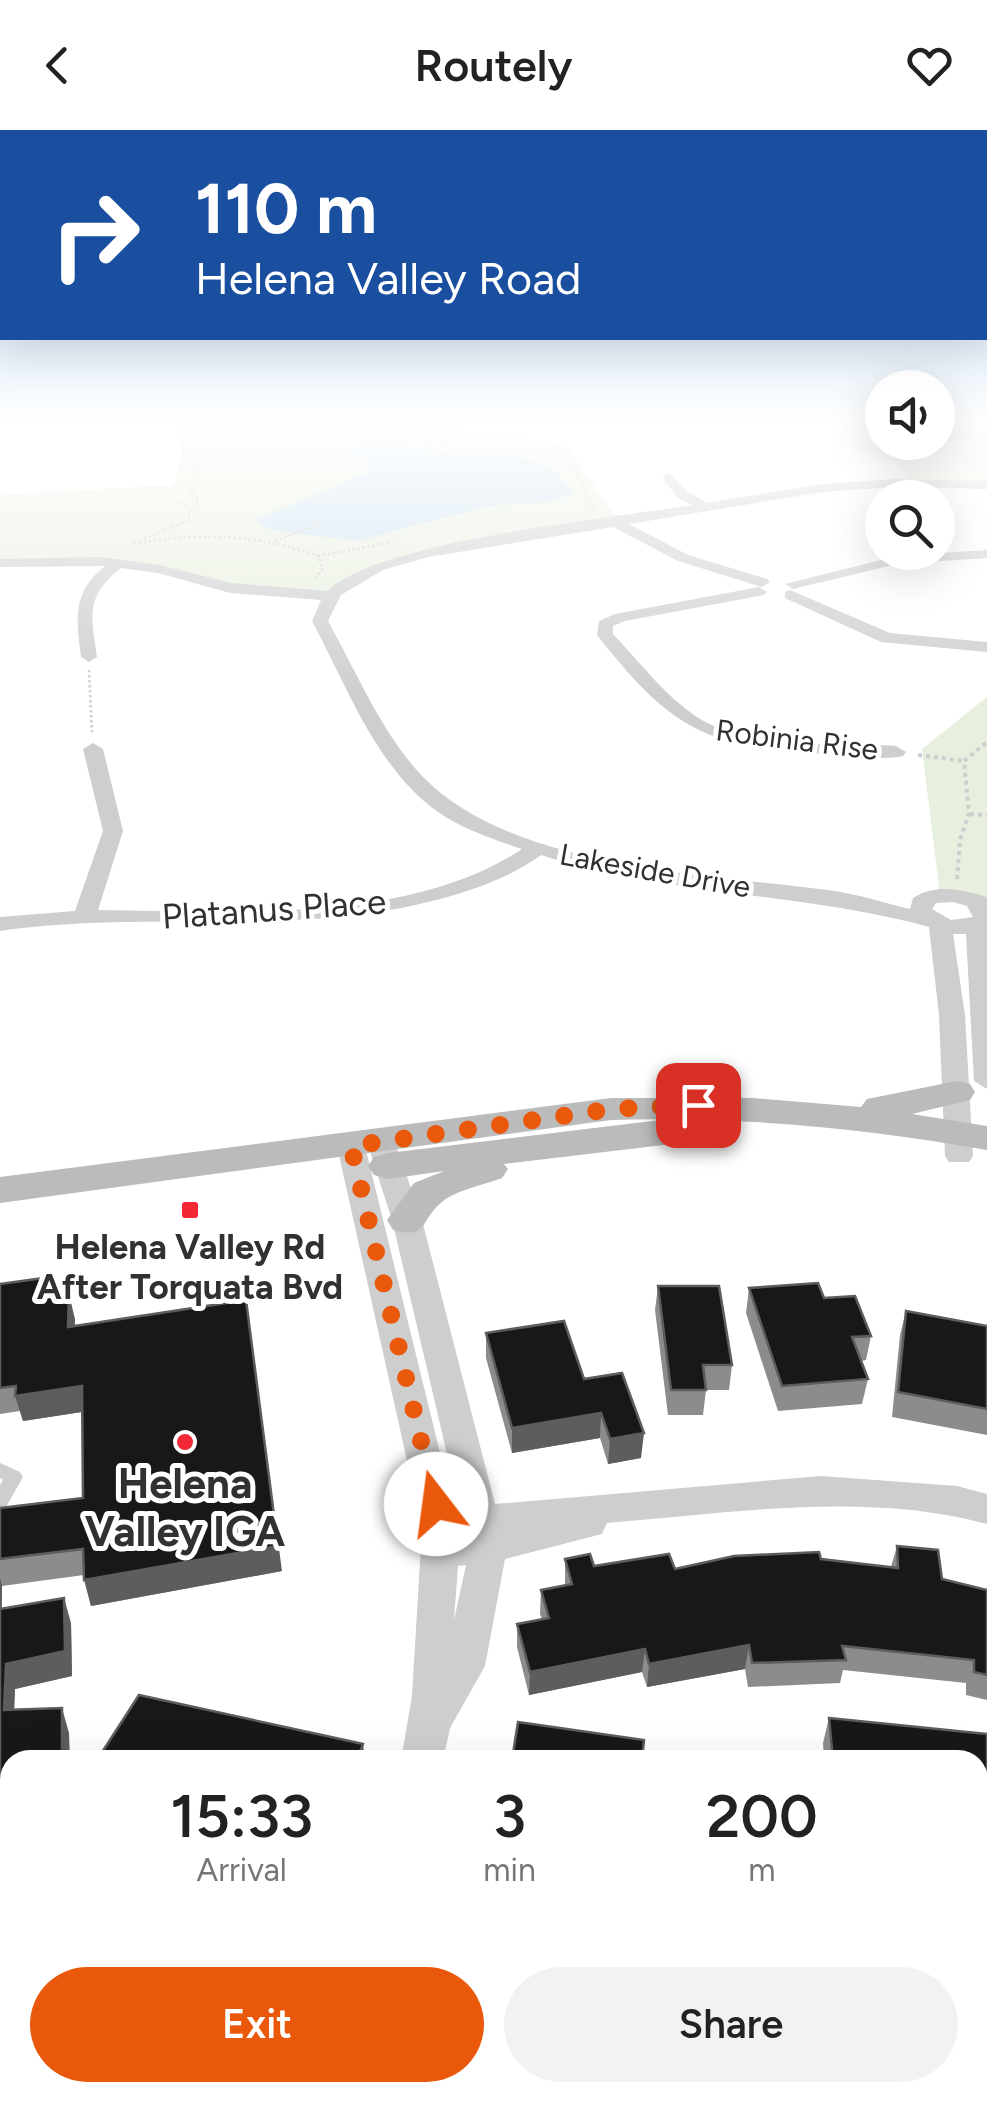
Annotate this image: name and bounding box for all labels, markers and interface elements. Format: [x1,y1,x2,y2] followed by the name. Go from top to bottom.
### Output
[30,38,85,93] icon: back
[414,38,573,92] text: Routely
[902,38,957,93] icon: heart
[195,166,377,251] text: 110 m
[30,170,160,300] icon: right
[195,251,582,305] text: Helena Valley Road
[865,370,955,570] map controls
[865,370,955,460] button: sound
[865,480,955,570] button: search
[714,711,880,768] street label: Robinia Rise
[557,836,753,905] street label: Lakeside Drive
[160,880,388,938] street label: Platanus Place
[656,1063,741,1148] pin
[671,1078,726,1133] icon: arrive
[179,1199,201,1221] marker: Helena Valley Rd After Torquata Bvd
[37,1226,343,1308] place label: Helena Valley Rd After Torquata Bvd
[174,1431,196,1453] marker: Helena Valley IGA
[384,1452,488,1556] position arrow
[85,1458,285,1557] place label: Helena Valley IGA
[170,1780,313,1852] text: 15:33
[493,1780,526,1852] text: 3
[706,1780,818,1852] text: 200
[196,1851,287,1889] text: Arrival
[483,1851,536,1889] text: min
[748,1851,776,1889] text: m
[30,1967,484,2082] button: Exit
[504,1967,958,2082] button: Share

